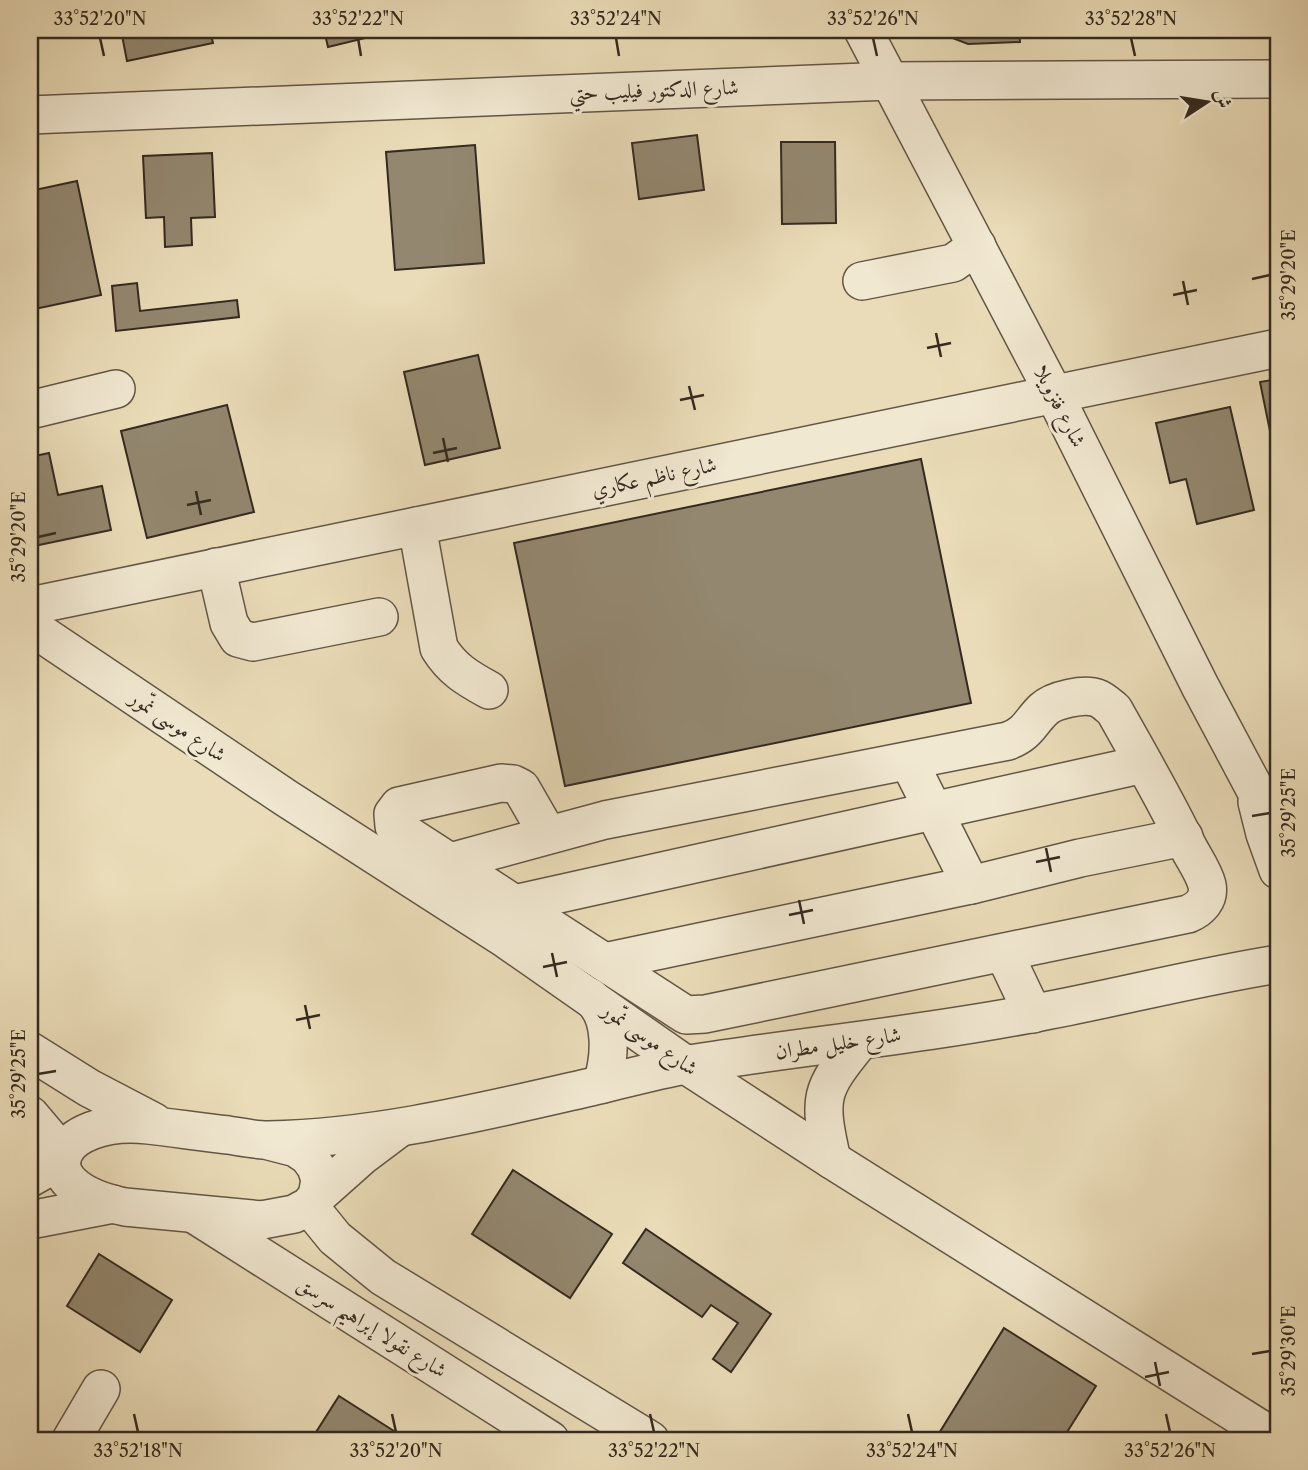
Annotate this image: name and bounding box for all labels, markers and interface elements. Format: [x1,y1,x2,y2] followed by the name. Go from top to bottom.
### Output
[53,8,147,30] text: 33°52'20"N
[312,8,404,30] text: 33°52'22"N
[570,8,662,30] text: 33°52'24"N
[827,8,919,30] text: 33°52'26"N
[1085,8,1177,30] text: 33°52'28"N
[1172,66,1242,136] north arrow
[569,74,739,113] street label: شارع الدكتور فيليب حتي
[1210,87,1236,110] text: ش
[1278,229,1300,321] text: 35°29'20"E
[1024,360,1092,454] street label: شارع فنزويلا
[589,451,720,510] street label: شارع ناظم عكاري
[8,491,30,583] text: 35°29'20"E
[120,682,232,772] street label: شارع موسى نمّور
[1278,768,1300,858] text: 35°29'25"E
[593,994,704,1085] street label: شارع موسى نمّور
[773,1021,903,1070] street label: شارع خليل مطران
[8,1029,30,1119] text: 35°29'25"E
[288,1271,452,1390] street label: شارع نقولا إبراهيم سرسق
[1278,1306,1300,1396] text: 35°29'30"E
[93,1440,183,1462] text: 33°52'18"N
[349,1440,443,1462] text: 33°52'20"N
[608,1440,700,1462] text: 33°52'22"N
[866,1440,958,1462] text: 33°52'24"N
[1124,1440,1216,1462] text: 33°52'26"N

